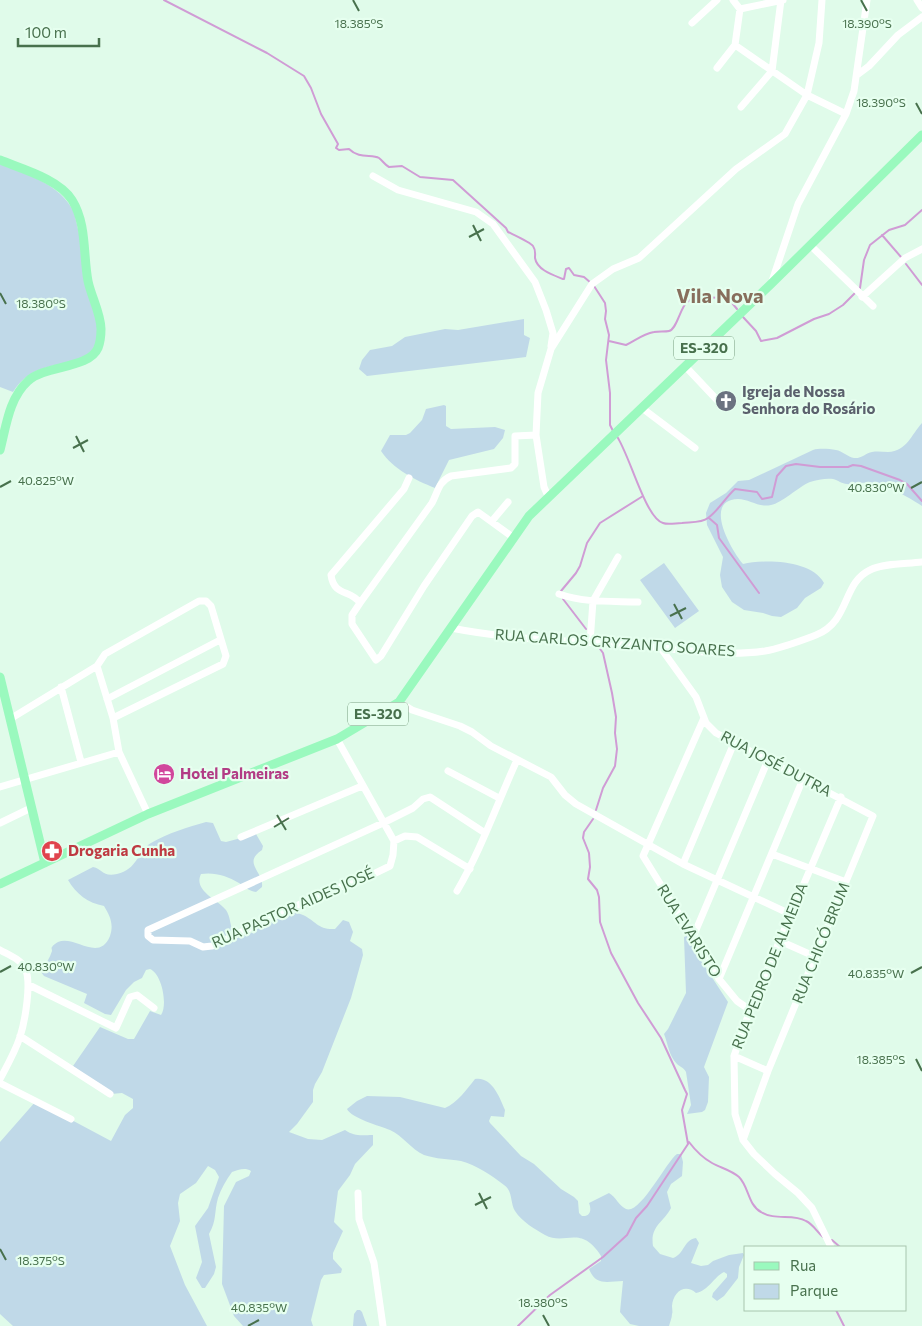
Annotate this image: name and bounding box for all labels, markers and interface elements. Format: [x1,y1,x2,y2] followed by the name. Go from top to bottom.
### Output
[18,15,99,47] scale bar
[335,16,383,30] text: 18.385°S
[842,16,892,30] text: 18.390°S
[25,23,67,41] text: 100 m
[856,95,906,109] text: 18.390°S
[676,283,764,307] district label: Vila Nova
[16,296,66,310] text: 18.380°S
[674,336,734,359] road number: ES-320
[742,382,875,417] place label: Igreja de Nossa Senhora do Rosário
[714,389,738,413] church icon: Igreja de Nossa Senhora do Rosário
[18,473,74,487] text: 40.825°W
[847,480,905,494] text: 40.830°W
[494,625,736,659] street label: RUA CARLOS CRYZANTO SOARES
[348,702,408,726] road number: ES-320
[718,725,835,800] street label: RUA JOSÉ DUTRA
[152,762,176,786] hotel icon: Hotel Palmeiras
[180,764,289,782] place label: Hotel Palmeiras
[40,839,64,863] pharmacy icon: Drogaria Cunha
[68,841,175,859] place label: Drogaria Cunha
[208,862,377,951] street label: RUA PASTOR AIDES JOSÉ
[787,879,853,1006] street label: RUA CHICÓ BRUM
[727,880,811,1051] street label: RUA PEDRO DE ALMEIDA
[654,881,726,980] street label: RUA EVARISTO
[17,959,75,973] text: 40.830°W
[848,966,904,980] text: 40.835°W
[857,1052,905,1066] text: 18.385°S
[744,1246,907,1311] legend
[17,1253,65,1267] text: 18.375°S
[790,1256,816,1274] text: Rua
[790,1281,838,1299] text: Parque
[518,1295,568,1309] text: 18.380°S
[231,1300,287,1314] text: 40.835°W

